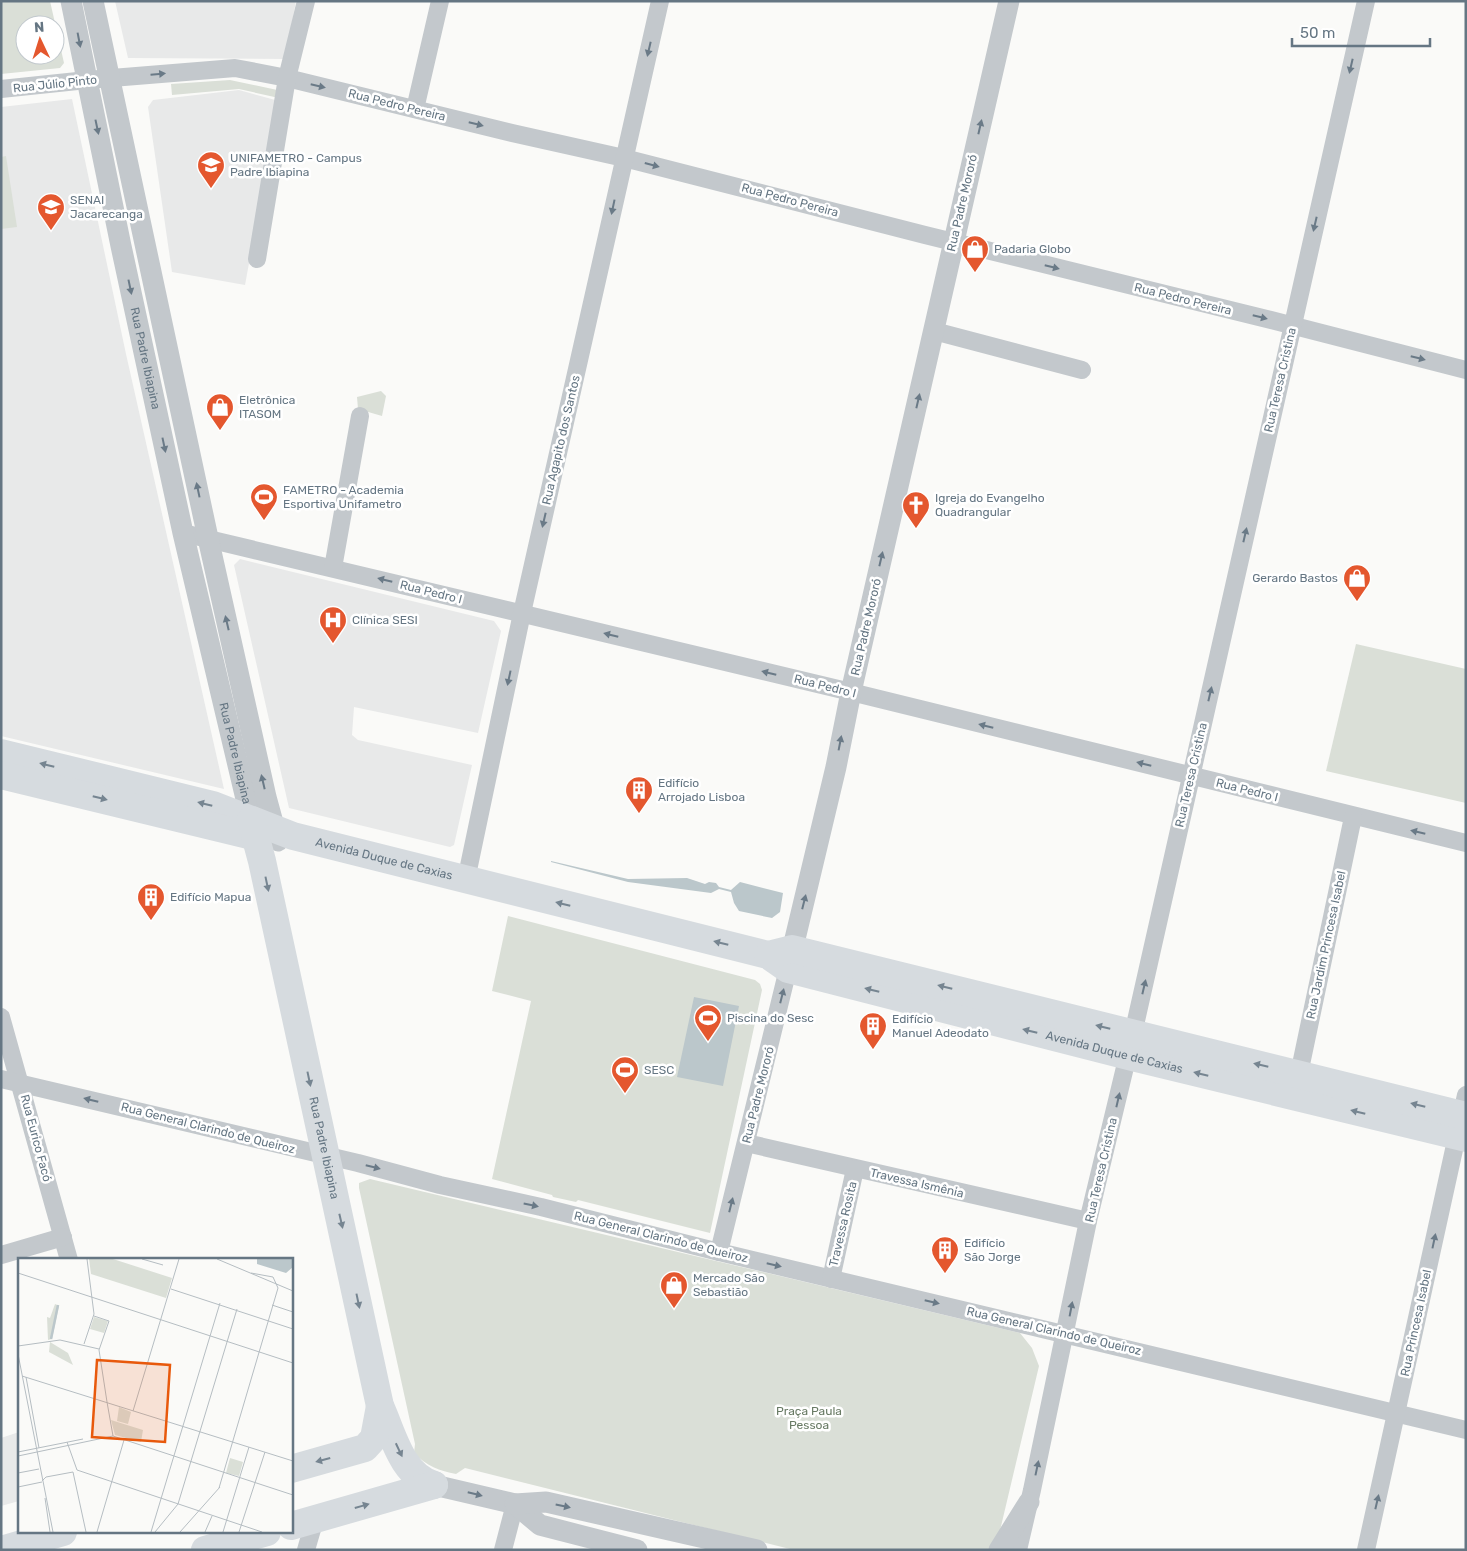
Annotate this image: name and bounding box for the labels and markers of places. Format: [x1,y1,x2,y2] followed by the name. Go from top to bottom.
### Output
[196,150,226,189] school or university icon: UNIFAMETRO - Campus Padre Ibiapina
[230,151,362,179] place label: UNIFAMETRO - Campus Padre Ibiapina
[36,192,66,231] school or university icon: SENAI Jacarecanga
[70,193,143,221] place label: SENAI Jacarecanga
[960,234,990,273] shop icon: Padaria Globo
[994,242,1071,256] place label: Padaria Globo
[205,392,235,431] shop icon: Eletrônica ITASOM
[239,393,295,421] place label: Eletrônica ITASOM
[249,482,279,521] sports icon: FAMETRO - Academia Esportiva Unifametro
[283,483,404,511] place label: FAMETRO - Academia Esportiva Unifametro
[901,490,931,529] church icon: Igreja do Evangelho Quadrangular
[935,491,1045,519] place label: Igreja do Evangelho Quadrangular
[1342,563,1372,602] shop icon: Gerardo Bastos
[1252,571,1338,585] place label: Gerardo Bastos
[318,605,348,644] hospital icon: Clínica SESI
[352,613,418,627] place label: Clínica SESI
[624,775,654,814] building icon: Edifício Arrojado Lisboa
[658,776,745,804] place label: Edifício Arrojado Lisboa
[136,882,166,921] building icon: Edifício Mapua
[170,890,251,904] place label: Edifício Mapua
[693,1003,723,1042] sports icon: Piscina do Sesc
[727,1011,814,1025] place label: Piscina do Sesc
[858,1011,888,1050] building icon: Edifício Manuel Adeodato
[892,1012,989,1040] place label: Edifício Manuel Adeodato
[610,1055,640,1094] sports icon: SESC
[644,1063,674,1077] place label: SESC
[930,1235,960,1274] building icon: Edifício São Jorge
[964,1236,1021,1264] place label: Edifício São Jorge
[659,1270,689,1309] shop icon: Mercado São Sebastião
[693,1271,765,1299] place label: Mercado São Sebastião

